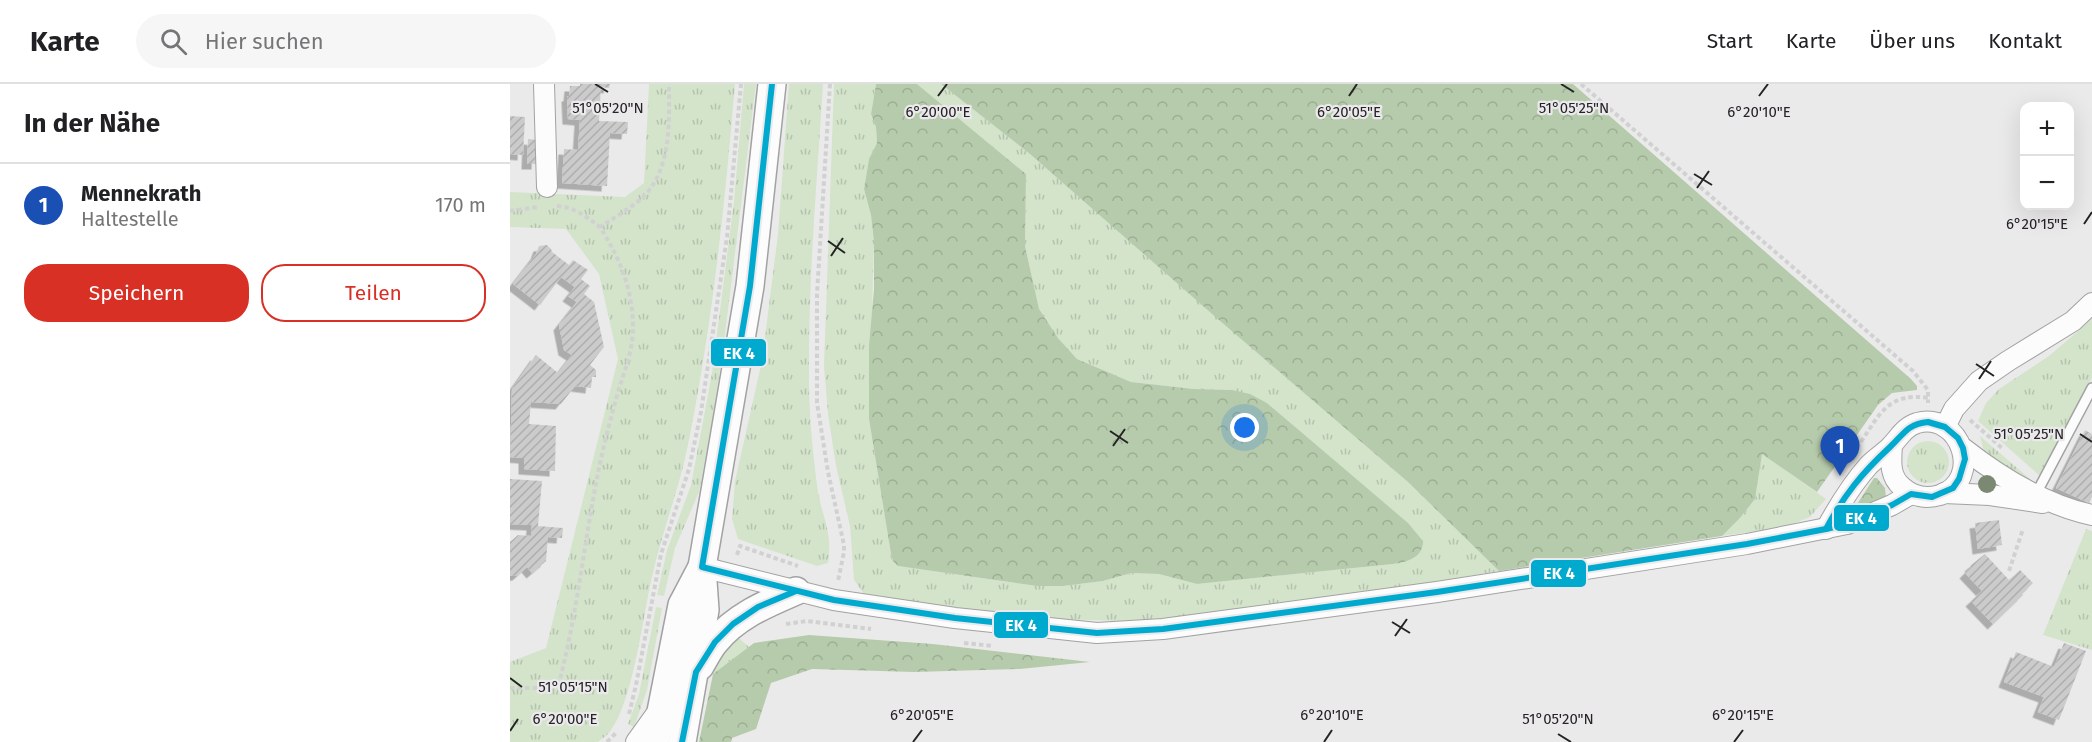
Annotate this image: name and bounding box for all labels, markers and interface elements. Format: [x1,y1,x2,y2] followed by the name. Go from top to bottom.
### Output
[136,14,556,68] search box
[30,25,100,58] text: Karte
[157,25,190,58] icon: search
[205,28,324,55] text: Hier suchen
[1707,28,1753,54] text: Start
[1786,28,1836,54] text: Karte
[1869,28,1955,54] text: Über uns
[1988,28,2062,54] text: Kontakt
[572,99,644,117] text: 51°05'20"N
[1539,99,1609,117] text: 51°05'25"N
[2020,102,2074,210] map controls
[2020,102,2074,156] button: +
[905,103,971,121] text: 6°20'00"E
[1317,103,1381,121] text: 6°20'05"E
[1727,103,1791,121] text: 6°20'10"E
[24,108,160,139] text: In der Nähe
[2020,156,2074,210] button: −
[81,180,201,207] text: Mennekrath
[39,193,48,217] text: 1
[435,193,486,217] text: 170 m
[81,207,179,231] text: Haltestelle
[2006,215,2068,233] text: 6°20'15"E
[24,264,249,322] button: Speichern
[261,264,486,322] button: Teilen
[710,338,767,367] line badge: EK 4
[723,344,755,363] text: EK 4
[1230,413,1259,442] your location
[1994,425,2064,443] text: 51°05'25"N
[1820,426,1860,476] pin: 1
[1833,504,1890,532] line badge: EK 4
[1845,509,1877,528] text: EK 4
[1530,559,1587,588] line badge: EK 4
[1543,564,1575,583] text: EK 4
[993,611,1049,639] line badge: EK 4
[1005,616,1037,635] text: EK 4
[538,678,608,696] text: 51°05'15"N
[890,706,954,724] text: 6°20'05"E
[1300,706,1364,724] text: 6°20'10"E
[1712,706,1774,724] text: 6°20'15"E
[532,710,598,728] text: 6°20'00"E
[1522,710,1594,728] text: 51°05'20"N

